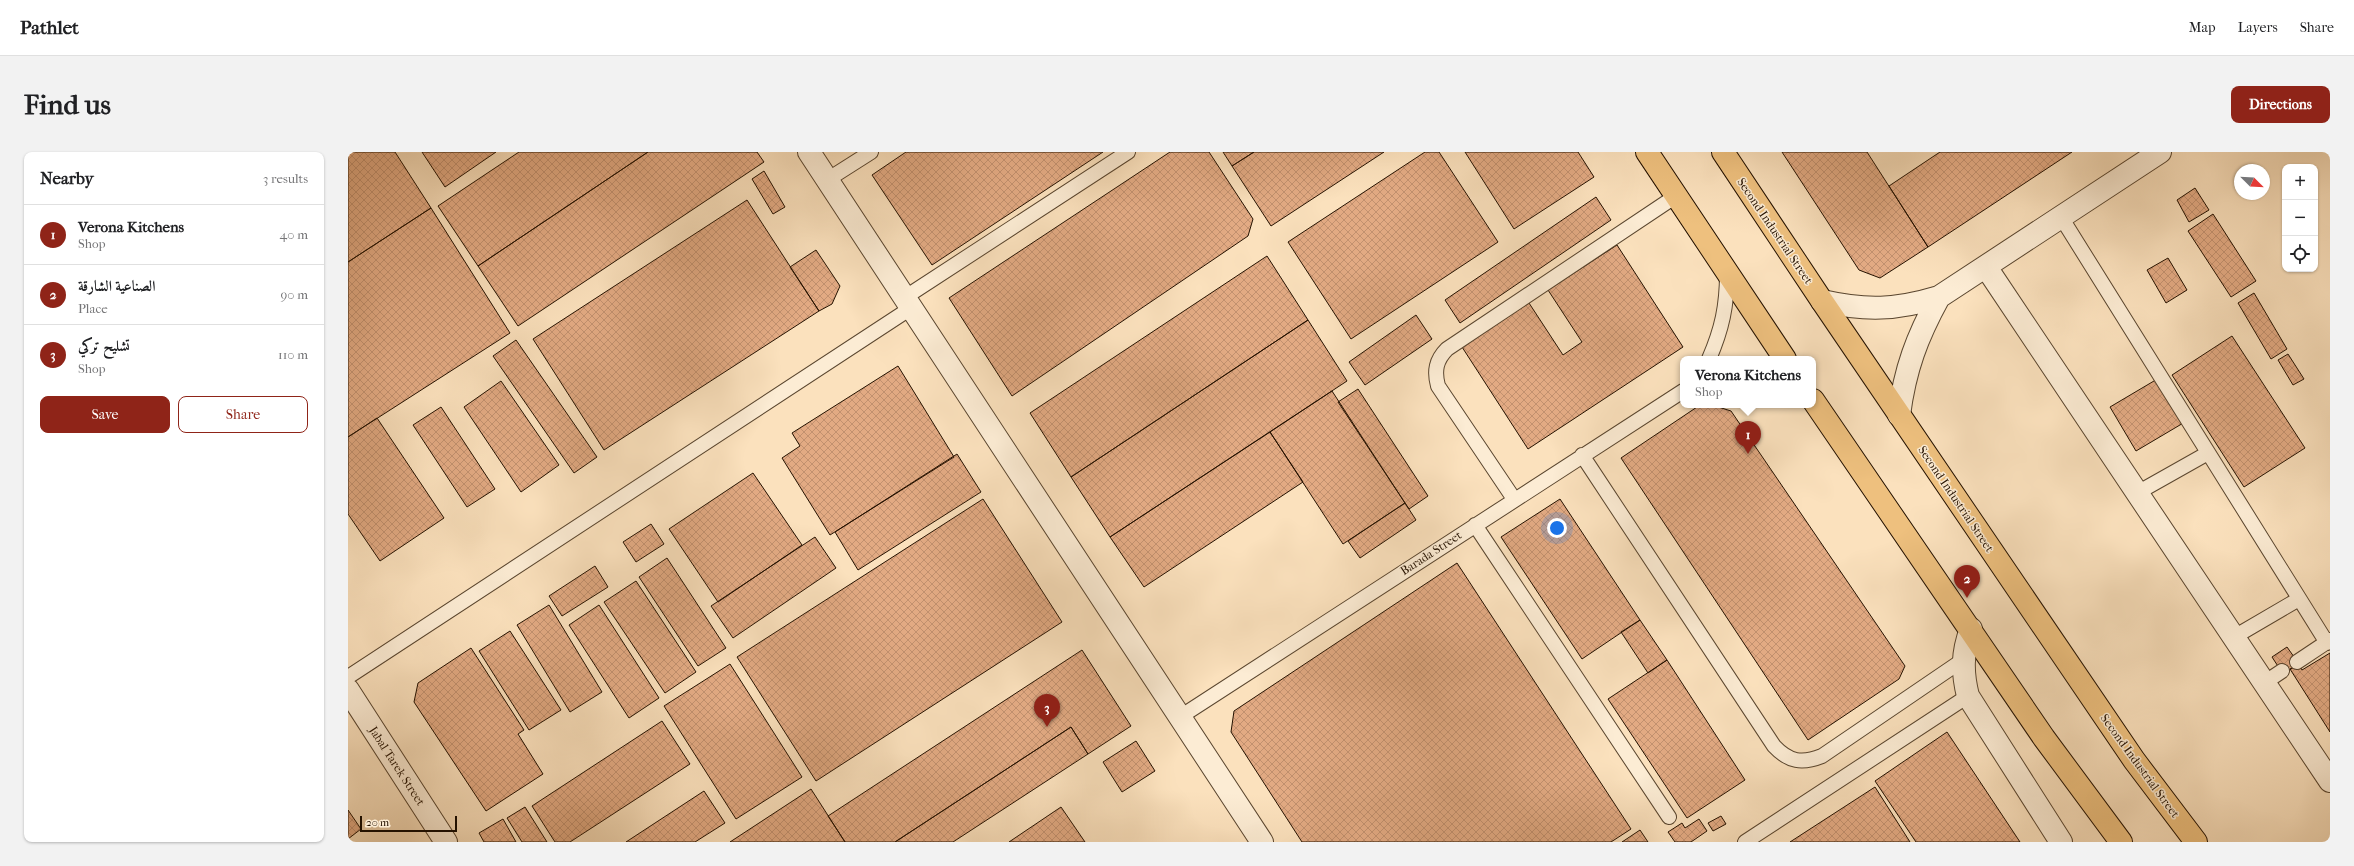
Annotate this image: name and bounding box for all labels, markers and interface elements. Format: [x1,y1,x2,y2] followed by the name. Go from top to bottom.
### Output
[20,17,79,39] text: Pathlet
[2189,19,2216,36] text: Map
[2238,19,2278,36] text: Layers
[2300,19,2334,36] text: Share
[2231,86,2330,123] button: Directions
[24,88,111,121] text: Find us
[2234,164,2270,200] north arrow
[2282,164,2318,272] map controls
[2282,164,2318,200] button: +
[40,168,94,188] text: Nearby
[263,171,308,186] text: 3 results
[1734,175,1816,287] street label: Second Industrial Street
[2282,200,2318,236] button: −
[78,218,184,236] text: Verona Kitchens
[51,227,55,242] text: 1
[280,227,308,242] text: 40 m
[78,236,106,251] text: Shop
[2282,236,2318,272] button: locate
[78,277,155,295] text: الصناعية الشارقة
[50,287,56,302] text: 2
[280,287,308,302] text: 90 m
[78,301,108,316] text: Place
[78,337,130,355] text: تشليح تركي
[50,347,56,362] text: 3
[278,347,308,362] text: 110 m
[1680,356,1816,408] popup
[78,361,106,376] text: Shop
[1695,366,1801,384] text: Verona Kitchens
[1695,384,1723,399] text: Shop
[40,396,170,433] button: Save
[178,396,308,433] button: Share
[1735,421,1761,454] pin: 1
[1915,443,1997,555] street label: Second Industrial Street
[1547,518,1567,538] your location
[1398,528,1465,578] street label: Barada Street
[1954,565,1980,598] pin: 2
[1034,694,1060,727] pin: 3
[2098,711,2183,821] street label: Second Industrial Street
[366,723,428,809] street label: Jabal Tarek Street
[360,814,457,833] scale bar
[366,816,389,829] text: 20 m

